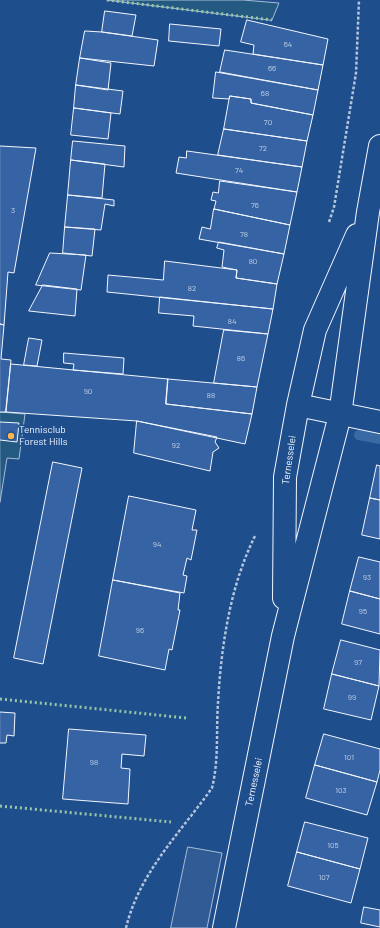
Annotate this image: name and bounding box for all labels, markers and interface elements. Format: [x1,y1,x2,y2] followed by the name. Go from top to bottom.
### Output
[284,39,292,49] house number: 64
[268,63,276,73] house number: 66
[261,88,269,98] house number: 68
[264,117,272,127] house number: 70
[259,143,267,153] house number: 72
[235,165,243,175] house number: 74
[251,200,259,210] house number: 76
[11,205,15,215] house number: 3
[240,229,248,239] house number: 78
[249,256,257,266] house number: 80
[188,283,196,293] house number: 82
[228,316,236,326] house number: 84
[237,353,245,363] house number: 86
[84,386,92,396] house number: 90
[207,390,215,400] house number: 88
[19,424,67,448] place label: Tennisclub Forest Hills
[6,431,16,441] marker: Tennisclub Forest Hills
[280,435,298,485] street label: Ternesselei
[172,440,180,450] house number: 92
[153,539,161,549] house number: 94
[363,572,371,582] house number: 93
[359,606,367,616] house number: 95
[136,625,144,635] house number: 96
[354,657,362,667] house number: 97
[348,692,356,702] house number: 99
[344,752,354,762] house number: 101
[90,757,98,767] house number: 98
[243,757,265,807] street label: Ternesselei
[335,785,347,795] house number: 103
[327,840,339,850] house number: 105
[318,872,330,882] house number: 107

